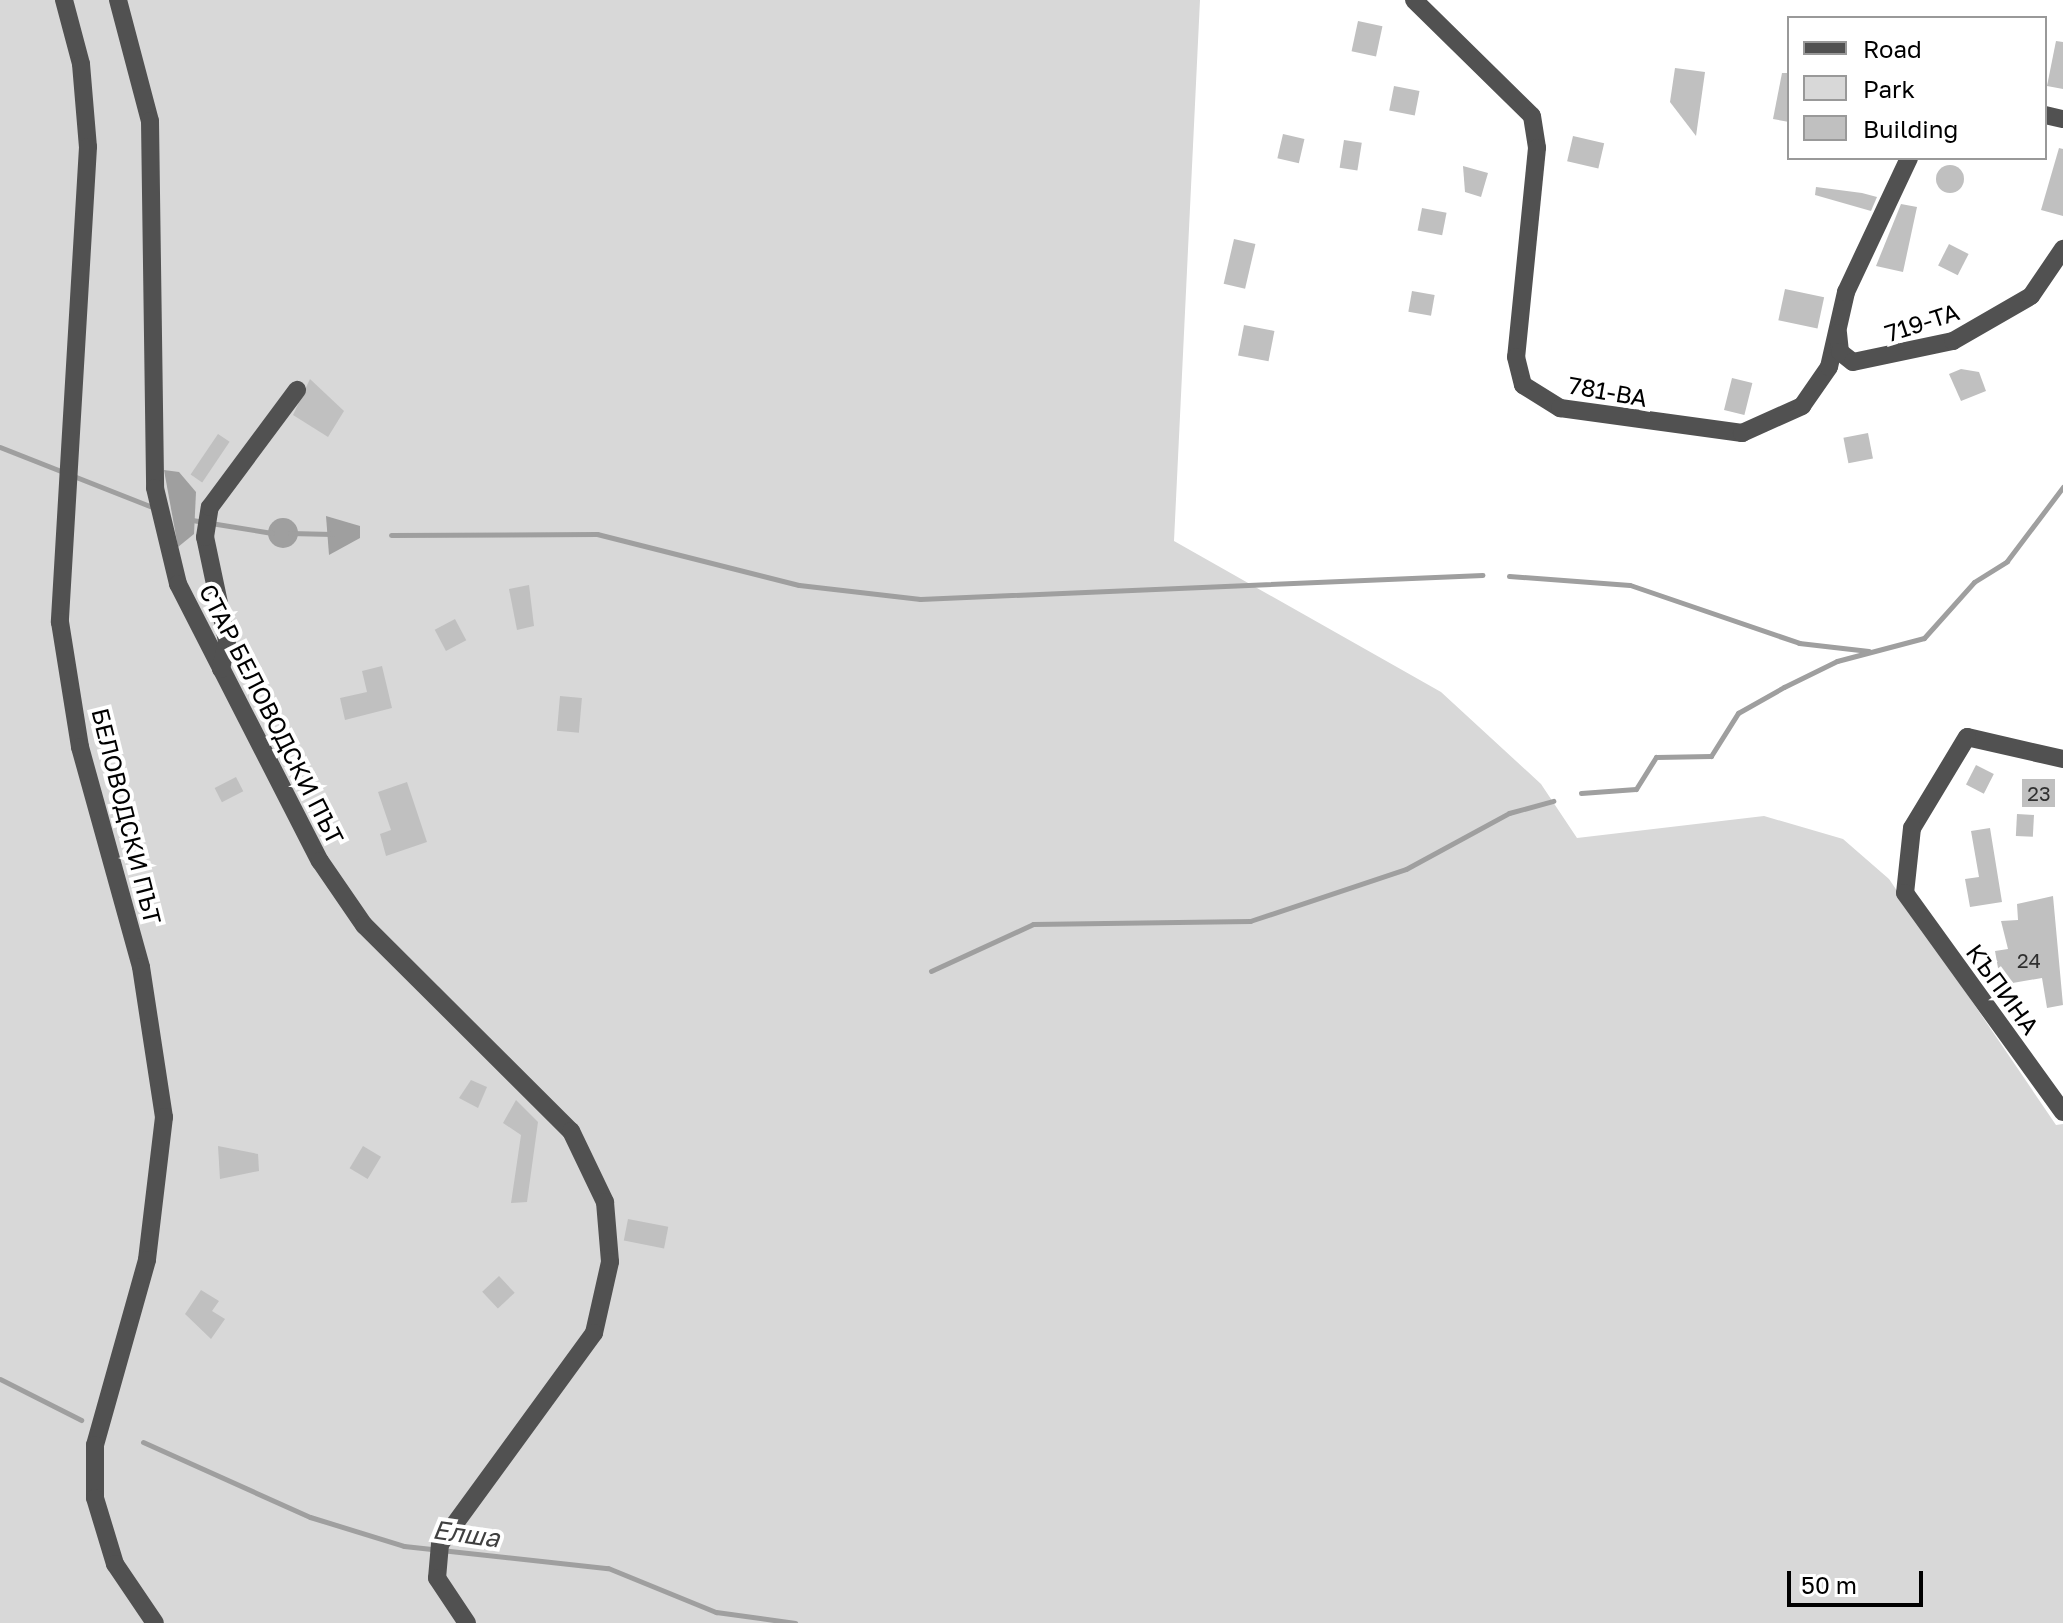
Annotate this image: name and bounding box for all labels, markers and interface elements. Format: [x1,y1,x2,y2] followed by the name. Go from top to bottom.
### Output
[1787,16,2047,160] legend
[1863,34,1922,63] text: Road
[1863,74,1915,103] text: Park
[1863,114,1958,143] text: Building
[1881,297,1963,347] street label: 719-ТА
[1566,370,1650,412] street label: 781-ВА
[194,579,350,849] street label: СТАР БЕЛОВОДСКИ ПЪТ
[86,705,168,927] street label: БЕЛОВОДСКИ ПЪТ
[2027,781,2051,805] house number: 23
[1960,938,2046,1040] street label: КЪПИНА
[2017,948,2041,972] house number: 24
[431,1514,501,1554] water label: Елша
[1791,1555,1927,1605] scale bar
[1801,1570,1857,1599] text: 50 m

